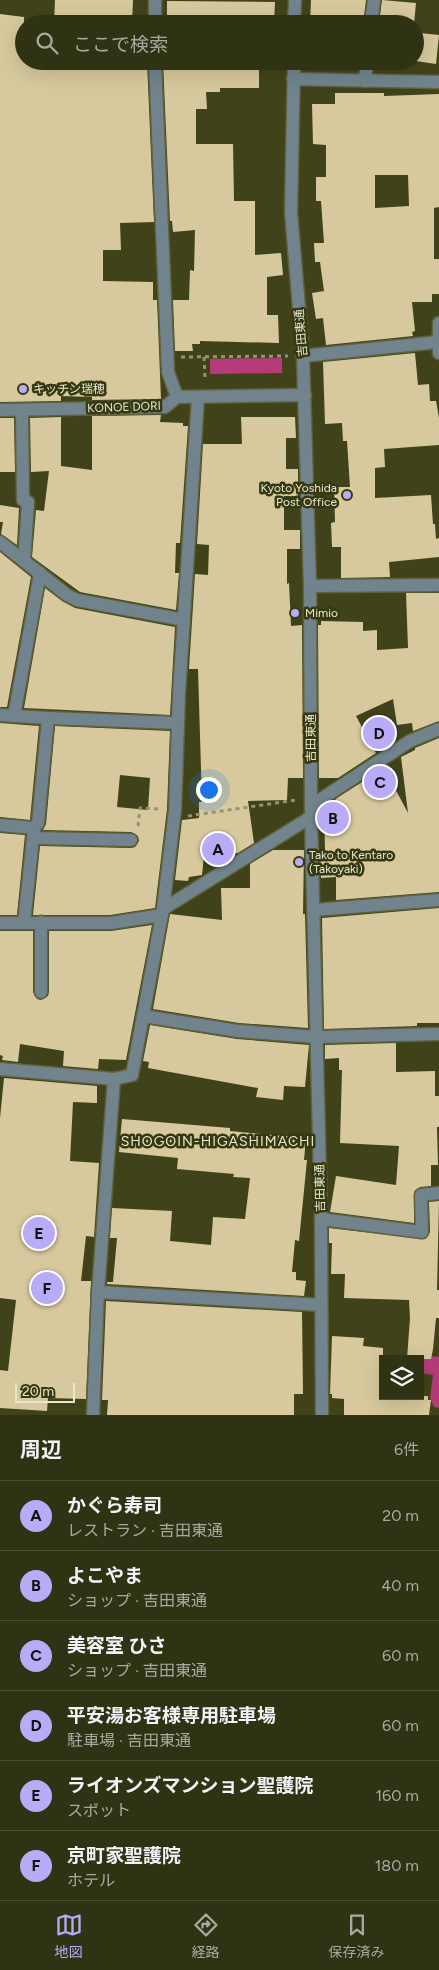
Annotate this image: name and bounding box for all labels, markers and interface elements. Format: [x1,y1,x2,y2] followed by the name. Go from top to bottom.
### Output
[15,15,424,70] search box
[33,29,61,57] icon: search
[73,33,168,56] text: ここで検索
[292,308,310,358] street label: 吉田東通
[33,382,105,396] place label: キッチン瑞穂
[17,383,29,395] marker: キッチン瑞穂
[87,399,161,415] street label: KONOE DORI
[261,481,337,509] place label: Kyoto Yoshida Post Office
[341,489,353,501] marker: Kyoto Yoshida Post Office
[305,606,338,620] place label: Mimio
[289,607,301,619] marker: Mimio
[304,714,318,762] street label: 吉田東通
[363,714,395,752] pin: D
[364,763,396,801] pin: C
[196,777,222,803] your location
[317,799,349,837] pin: B
[202,830,234,868] pin: A
[309,848,393,876] place label: Tako to Kentaro (Takoyaki)
[293,856,305,868] marker: Tako to Kentaro (Takoyaki)
[121,1133,315,1150] district label: SHOGOIN-HIGASHIMACHI
[313,1164,327,1212] street label: 吉田東通
[23,1214,55,1252] pin: E
[31,1269,63,1307] pin: F
[379,1355,424,1400] map controls
[379,1355,424,1400] button: layers
[15,1380,75,1403] scale bar
[22,1383,54,1400] text: 20 m
[20,1437,62,1462] text: 周辺
[394,1440,419,1459] text: 6件
[67,1494,162,1517] text: かぐら寿司
[30,1506,42,1525] text: A
[382,1506,419,1525] text: 20 m
[67,1521,223,1540] text: レストラン · 吉田東通
[67,1564,143,1587] text: よこやま
[31,1576,41,1595] text: B
[381,1576,419,1595] text: 40 m
[67,1591,207,1610] text: ショップ · 吉田東通
[67,1634,167,1657] text: 美容室 ひさ
[30,1646,42,1665] text: C
[382,1646,419,1665] text: 60 m
[67,1661,207,1680] text: ショップ · 吉田東通
[67,1704,276,1727] text: 平安湯お客様専用駐車場
[30,1716,42,1735] text: D
[382,1716,419,1735] text: 60 m
[67,1731,191,1750] text: 駐車場 · 吉田東通
[67,1774,314,1797] text: ライオンズマンション聖護院
[31,1786,41,1805] text: E
[376,1786,419,1805] text: 160 m
[67,1801,131,1820] text: スポット
[67,1844,181,1867] text: 京町家聖護院
[32,1856,40,1875] text: F
[375,1856,419,1875] text: 180 m
[67,1871,115,1890] text: ホテル
[55,1911,83,1961] tab: 地図
[192,1911,220,1961] tab: 経路
[329,1911,385,1961] tab: 保存済み

